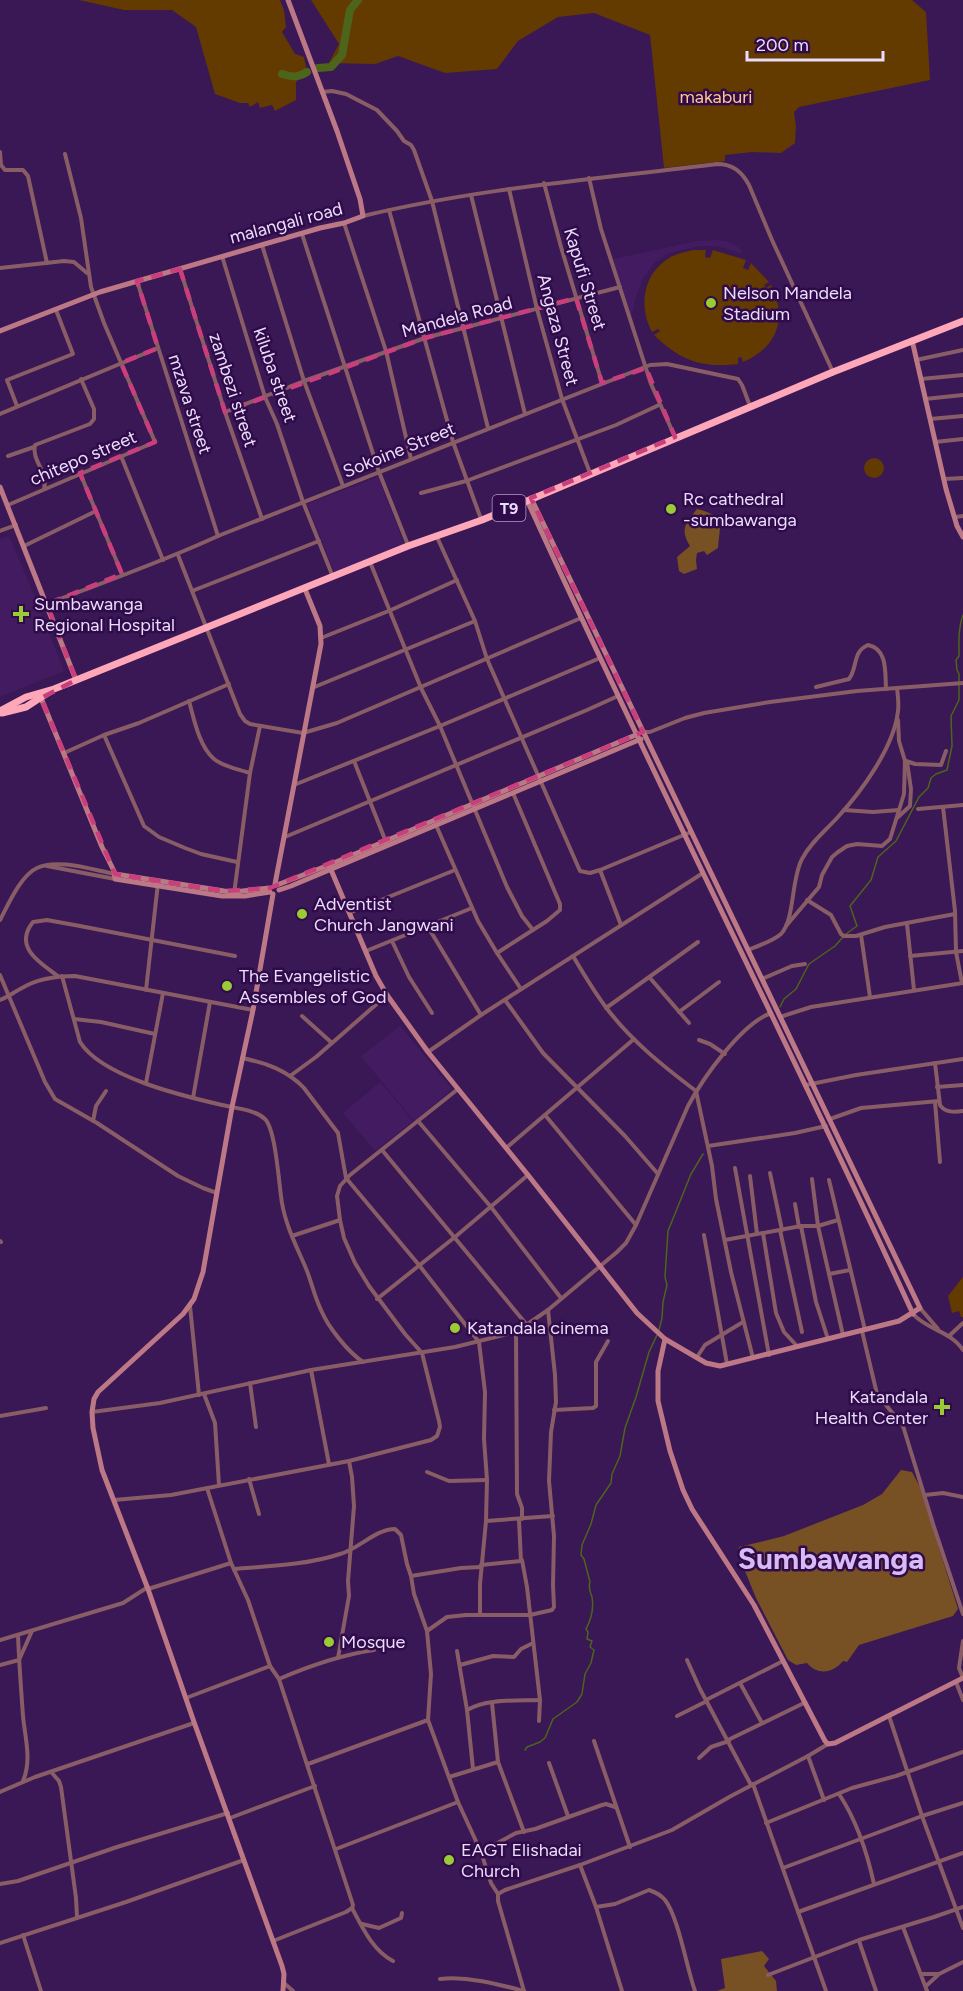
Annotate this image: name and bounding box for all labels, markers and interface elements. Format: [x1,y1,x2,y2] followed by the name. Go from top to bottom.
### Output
[747,24,884,62] scale bar
[756,34,809,56] text: 200 m
[679,86,753,108] park label: makaburi
[227,197,345,249] street label: malangali road
[559,225,611,333] street label: Kapufi Street
[533,272,584,388] street label: Angaza Street
[723,282,852,325] place label: Nelson Mandela Stadium
[399,292,515,342] street label: Mandela Road
[704,296,718,310] marker: Nelson Mandela Stadium
[249,325,302,425] street label: kiluba street
[204,330,262,450] street label: zambezi street
[164,351,217,457] street label: mzava street
[340,417,459,483] street label: Sokoine Street
[26,426,140,490] street label: chitepo street
[683,488,797,531] place label: Rc cathedral -sumbawanga
[492,495,526,521] road number: T9
[664,502,678,516] marker: Rc cathedral -sumbawanga
[34,593,175,636] place label: Sumbawanga Regional Hospital
[12,605,30,623] marker: Sumbawanga Regional Hospital
[314,893,454,936] place label: Adventist Church Jangwani
[295,907,309,921] marker: Adventist Church Jangwani
[239,965,386,1008] place label: The Evangelistic Assembles of God
[220,979,234,993] marker: The Evangelistic Assembles of God
[467,1317,609,1339] place label: Katandala cinema
[448,1321,462,1335] marker: Katandala cinema
[815,1386,928,1429] place label: Katandala Health Center
[933,1398,951,1416] marker: Katandala Health Center
[738,1540,924,1577] district label: Sumbawanga
[341,1631,406,1653] place label: Mosque
[322,1635,336,1649] marker: Mosque
[461,1839,582,1882] place label: EAGT Elishadai Church
[442,1853,456,1867] marker: EAGT Elishadai Church

